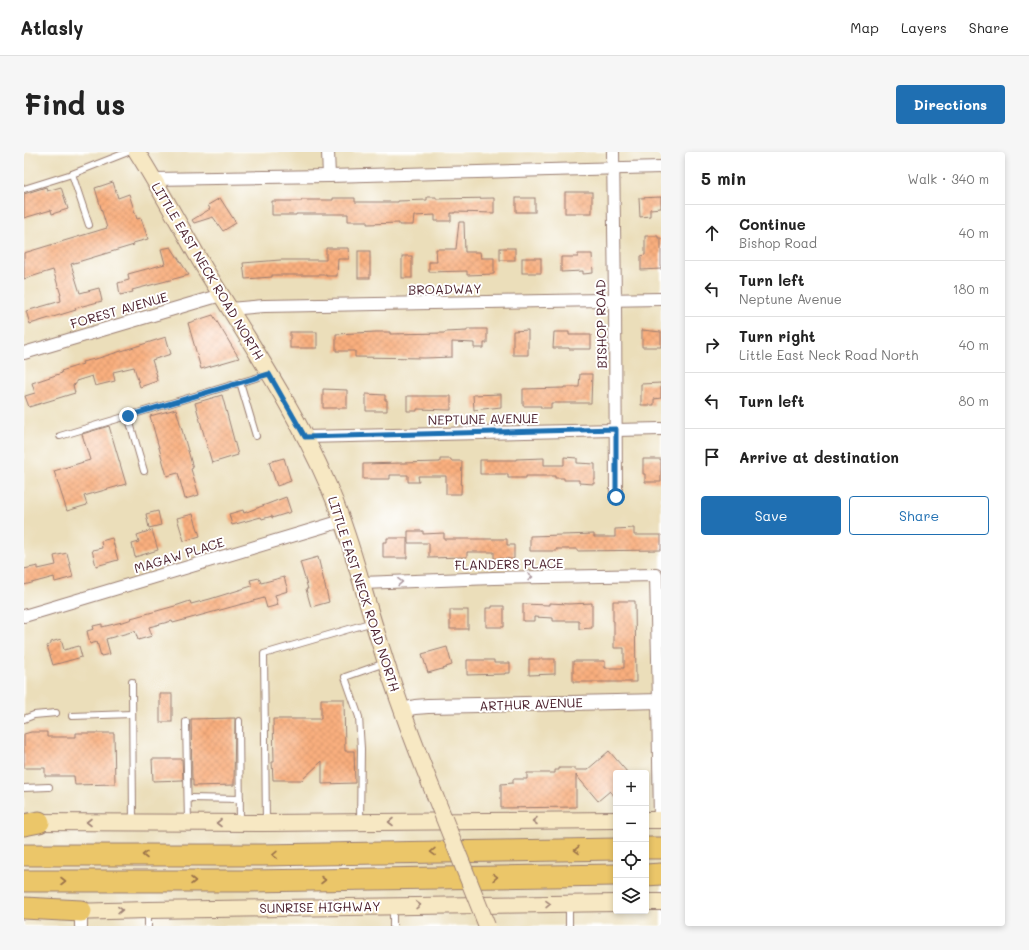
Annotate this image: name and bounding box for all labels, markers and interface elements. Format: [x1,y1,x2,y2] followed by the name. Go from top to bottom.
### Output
[20,15,83,40] text: Atlasly
[850,18,879,37] text: Map
[901,18,947,37] text: Layers
[969,18,1009,37] text: Share
[896,85,1005,124] button: Directions
[24,86,125,122] text: Find us
[701,167,746,189] text: 5 min
[908,170,989,187] text: Walk · 340 m
[148,179,268,363] street label: LITTLE EAST NECK ROAD NORTH
[739,214,806,234] text: Continue
[701,222,723,244] icon: ahead
[959,224,989,241] text: 40 m
[739,234,817,251] text: Bishop Road
[739,270,804,290] text: Turn left
[701,278,723,300] icon: left
[408,279,482,298] street label: BROADWAY
[591,279,610,369] street label: BISHOP ROAD
[953,280,989,297] text: 180 m
[68,287,170,332] street label: FOREST AVENUE
[739,290,842,307] text: Neptune Avenue
[739,326,816,346] text: Turn right
[701,334,723,356] icon: right
[959,336,989,353] text: 40 m
[739,346,918,363] text: Little East Neck Road North
[701,390,723,412] icon: left
[739,391,804,411] text: Turn left
[959,392,989,409] text: 80 m
[119,407,137,425] route end
[428,409,538,428] street label: NEPTUNE AVENUE
[701,446,723,468] icon: arrive
[739,447,899,467] text: Arrive at destination
[607,488,625,506] route start
[325,494,404,694] street label: LITTLE EAST NECK ROAD NORTH
[701,496,841,535] button: Save
[849,496,989,535] button: Share
[132,533,226,576] street label: MAGAW PLACE
[455,554,563,573] street label: FLANDERS PLACE
[527,573,533,582] one-way arrow
[397,577,403,586] one-way arrow
[479,693,583,714] street label: ARTHUR AVENUE
[613,770,649,914] map controls
[613,770,649,806] button: +
[613,806,649,842] button: −
[532,817,538,825] one-way arrow
[86,818,92,826] one-way arrow
[388,818,394,826] one-way arrow
[216,819,222,827] one-way arrow
[613,842,649,878] button: locate
[574,846,580,854] one-way arrow
[430,848,436,856] one-way arrow
[142,851,148,859] one-way arrow
[272,851,278,859] one-way arrow
[492,873,498,882] one-way arrow
[320,876,326,884] one-way arrow
[60,877,66,885] one-way arrow
[190,877,196,885] one-way arrow
[613,878,649,914] button: layers
[259,897,381,916] street label: SUNRISE HIGHWAY
[545,900,551,908] one-way arrow
[415,901,421,910] one-way arrow
[117,906,123,915] one-way arrow

